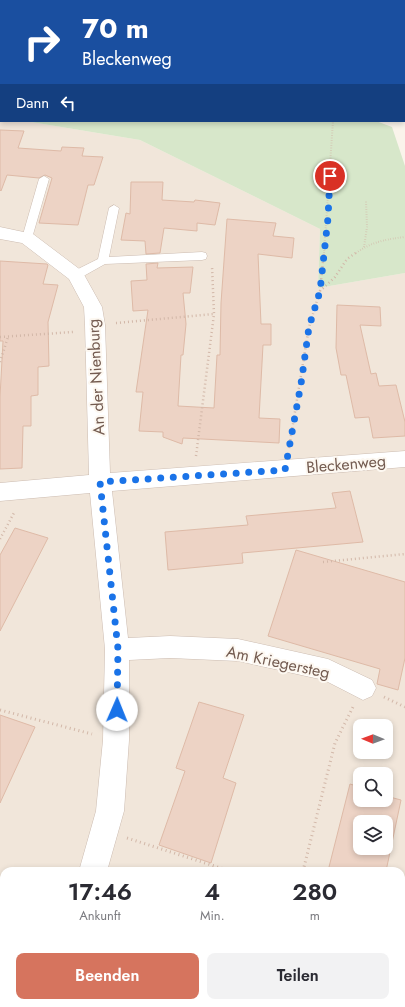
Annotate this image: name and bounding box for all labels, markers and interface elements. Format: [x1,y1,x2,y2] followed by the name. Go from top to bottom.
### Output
[82,8,149,49] text: 70 m
[16,16,68,68] icon: right
[82,46,172,72] text: Bleckenweg
[16,92,49,114] text: Dann
[57,92,79,114] icon: left
[313,159,347,193] pin
[319,165,341,187] icon: arrive
[81,318,111,436] street label: An der Nienburg
[305,449,387,479] street label: Bleckenweg
[224,640,332,684] street label: Am Kriegersteg
[96,689,138,731] position arrow
[353,719,393,759] north arrow
[353,719,393,855] map controls
[353,767,393,807] button: search
[353,815,393,855] button: layers
[68,874,132,909] text: 17:46
[204,874,220,909] text: 4
[292,874,337,909] text: 280
[79,906,121,925] text: Ankunft
[200,906,225,925] text: Min.
[310,906,320,925] text: m
[16,953,199,999] button: Beenden
[207,953,389,999] button: Teilen

